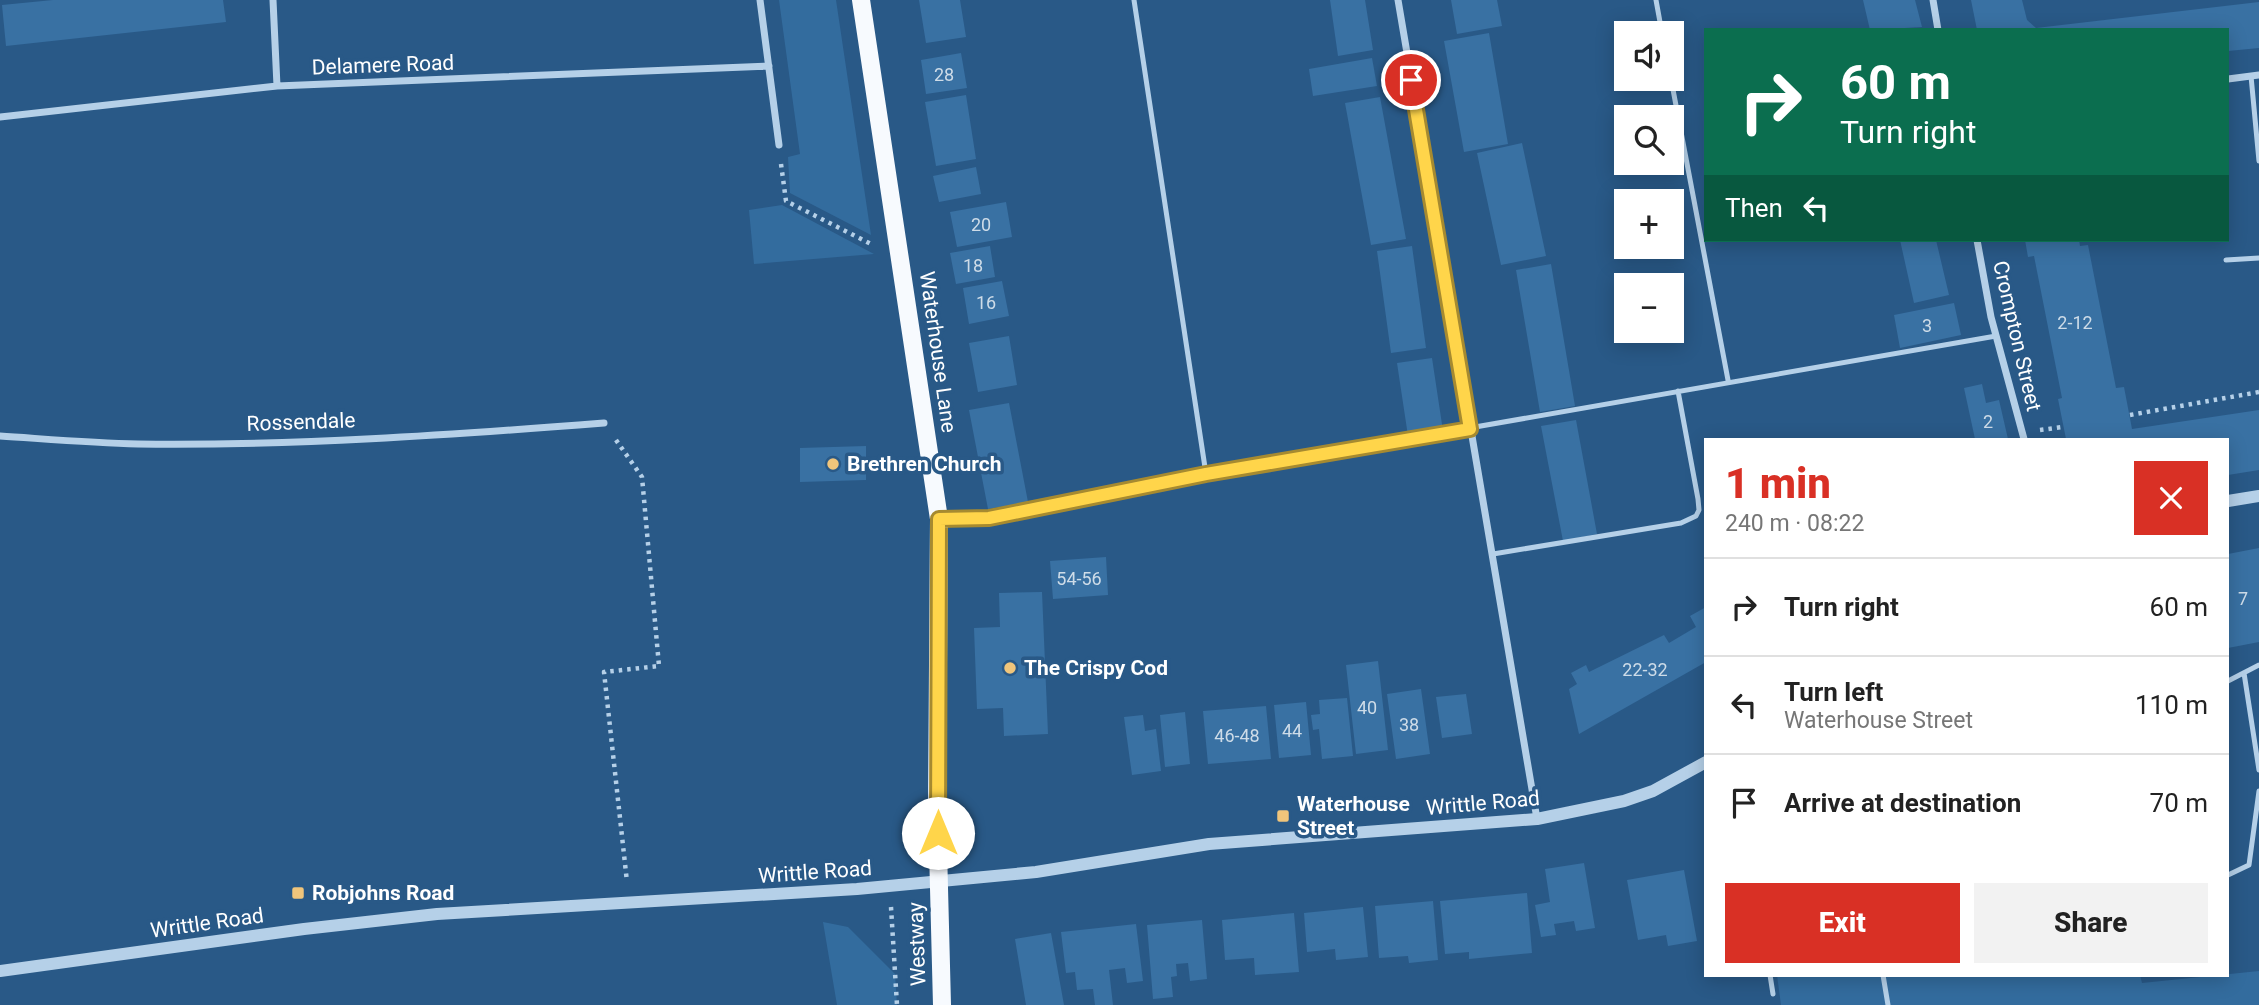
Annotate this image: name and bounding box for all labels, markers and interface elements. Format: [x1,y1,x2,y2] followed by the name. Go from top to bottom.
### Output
[1614,21,1684,343] map controls
[1614,21,1684,91] button: sound
[1381,50,1441,110] pin
[311,51,455,79] street label: Delamere Road
[1840,54,1951,111] text: 60 m
[1725,56,1816,147] icon: right
[1392,61,1430,99] icon: arrive
[934,64,954,85] house number: 28
[1614,105,1684,175] button: search
[1840,113,1976,151] text: Turn right
[1614,189,1684,259] button: +
[1797,189,1835,227] icon: left
[1725,193,1783,223] text: Then
[971,214,991,235] house number: 20
[963,255,983,276] house number: 18
[1988,258,2046,414] street label: Crompton Street
[915,270,961,434] street label: Waterhouse Lane
[1614,273,1684,343] button: −
[976,292,996,313] house number: 16
[2057,312,2093,333] house number: 2-12
[1922,315,1932,336] house number: 3
[246,408,356,436] street label: Rossendale
[1983,411,1993,432] house number: 2
[847,452,1001,476] place label: Brethren Church
[825,456,841,472] marker: Brethren Church
[1725,459,1831,508] text: 1 min
[2134,461,2208,535] button: close
[1725,510,1864,537] text: 240 m · 08:22
[1056,568,1102,589] house number: 54-56
[1725,588,1763,626] icon: right
[2238,588,2248,609] house number: 7
[1784,592,1899,622] text: Turn right
[2150,592,2208,622] text: 60 m
[1024,656,1168,680] place label: The Crispy Cod
[1622,659,1668,680] house number: 22-32
[1002,660,1018,676] marker: The Crispy Cod
[1784,677,1883,707] text: Turn left
[1725,686,1763,724] icon: left
[2135,690,2208,720] text: 110 m
[1357,697,1377,718] house number: 40
[1784,707,1973,734] text: Waterhouse Street
[1399,714,1419,735] house number: 38
[1282,720,1302,741] house number: 44
[1214,725,1260,746] house number: 46-48
[1725,784,1763,822] icon: arrive
[1425,786,1541,820] street label: Writtle Road
[1784,788,2021,818] text: Arrive at destination
[2150,788,2208,818] text: 70 m
[1297,792,1410,840] place label: Waterhouse Street
[901,796,975,870] position arrow
[1275,808,1291,824] marker: Waterhouse Street
[757,856,873,888] street label: Writtle Road
[312,881,454,905] place label: Robjohns Road
[1725,883,1960,963] button: Exit
[1974,883,2208,963] button: Share
[290,885,306,901] marker: Robjohns Road
[904,901,930,986] street label: Westway
[149,903,265,943] street label: Writtle Road

